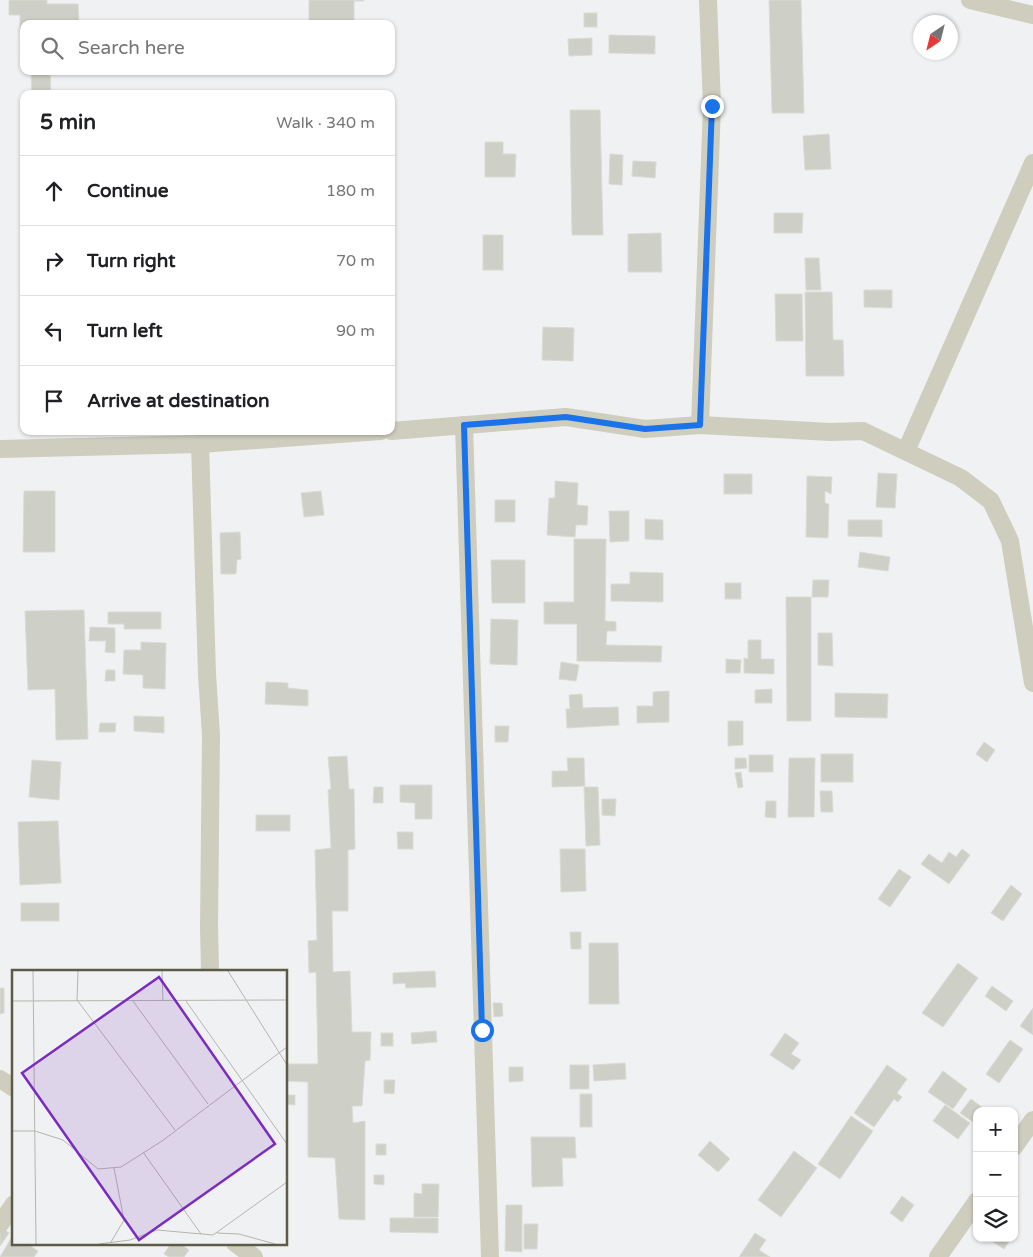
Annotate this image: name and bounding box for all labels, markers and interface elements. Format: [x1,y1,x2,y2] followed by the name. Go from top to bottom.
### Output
[913,15,958,60] north arrow
[20,20,395,75] search box
[38,34,66,62] icon: search
[78,37,185,59] text: Search here
[701,95,724,118] route end
[40,110,96,135] text: 5 min
[276,113,375,133] text: Walk · 340 m
[40,177,68,205] icon: ahead
[87,180,169,202] text: Continue
[326,181,375,201] text: 180 m
[40,247,68,275] icon: right
[87,250,175,272] text: Turn right
[336,251,375,271] text: 70 m
[40,317,68,345] icon: left
[87,320,163,342] text: Turn left
[336,321,375,341] text: 90 m
[40,387,68,415] icon: arrive
[87,390,270,412] text: Arrive at destination
[12,970,288,1244] inset map
[471,1019,494,1042] route start
[973,1107,1018,1242] map controls
[973,1107,1018,1152] button: +
[973,1152,1018,1197] button: −
[973,1197,1018,1242] button: layers

